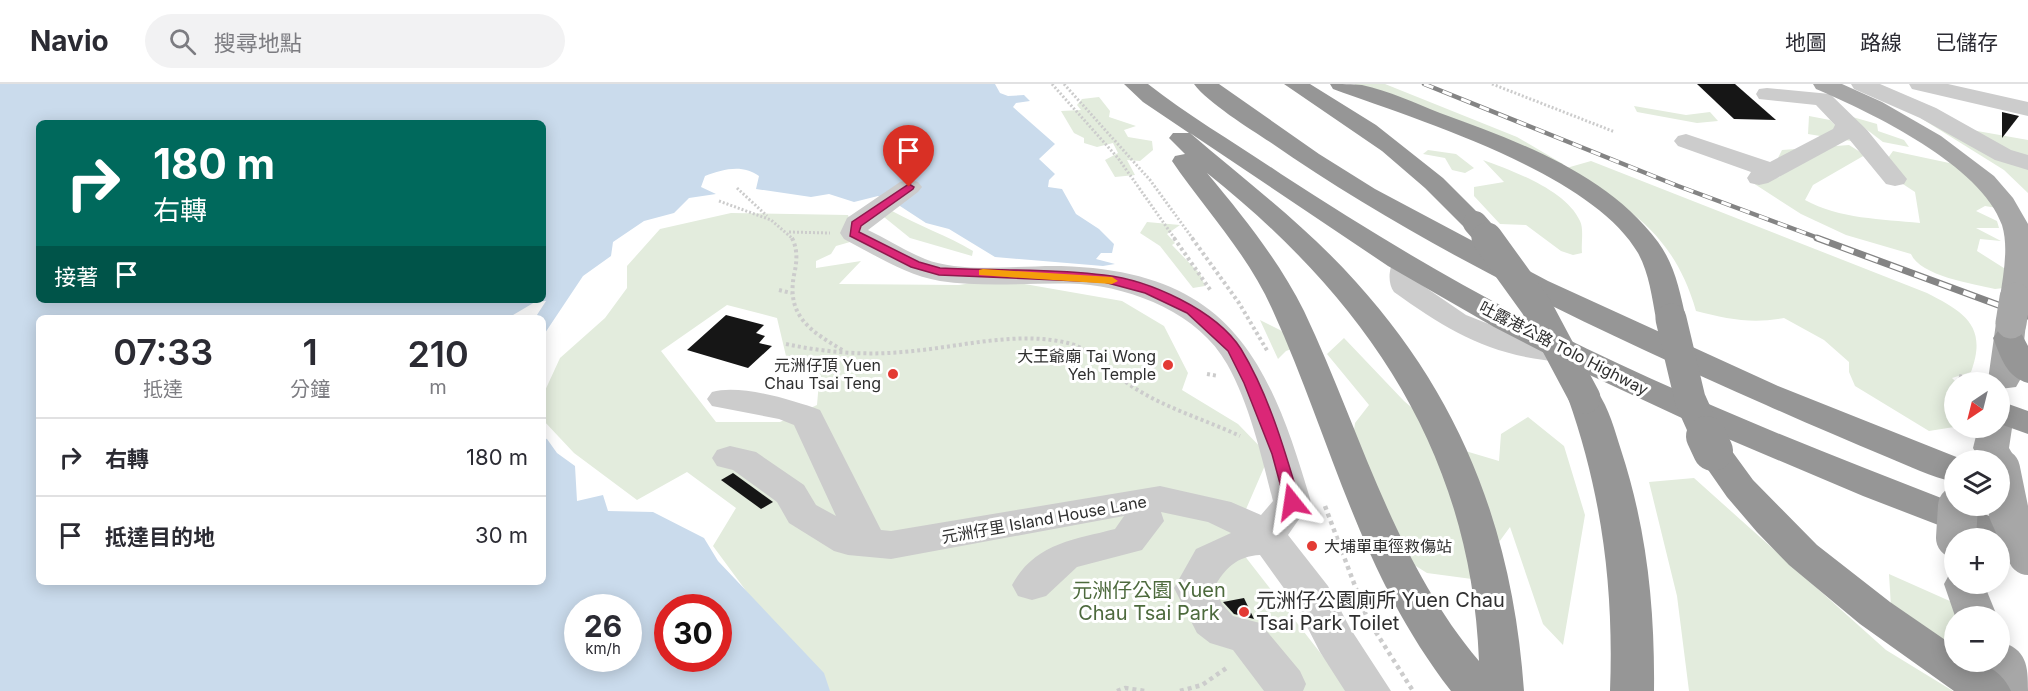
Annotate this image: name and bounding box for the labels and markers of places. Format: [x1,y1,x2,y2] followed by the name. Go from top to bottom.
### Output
[883,125,934,187] pin
[1017,346,1156,384] place label: 大王爺廟 Tai Wong Yeh Temple
[764,355,881,393] place label: 元洲仔頂 Yuen Chau Tsai Teng
[1161,358,1175,372] marker: 大王爺廟 Tai Wong Yeh Temple
[886,367,900,381] marker: 元洲仔頂 Yuen Chau Tsai Teng
[1324,536,1452,556] place label: 大埔單車徑救傷站
[1305,539,1319,553] marker: 大埔單車徑救傷站
[1256,588,1505,635] place label: 元洲仔公園廁所 Yuen Chau Tsai Park Toilet
[1237,605,1251,619] marker: 元洲仔公園廁所 Yuen Chau Tsai Park Toilet

